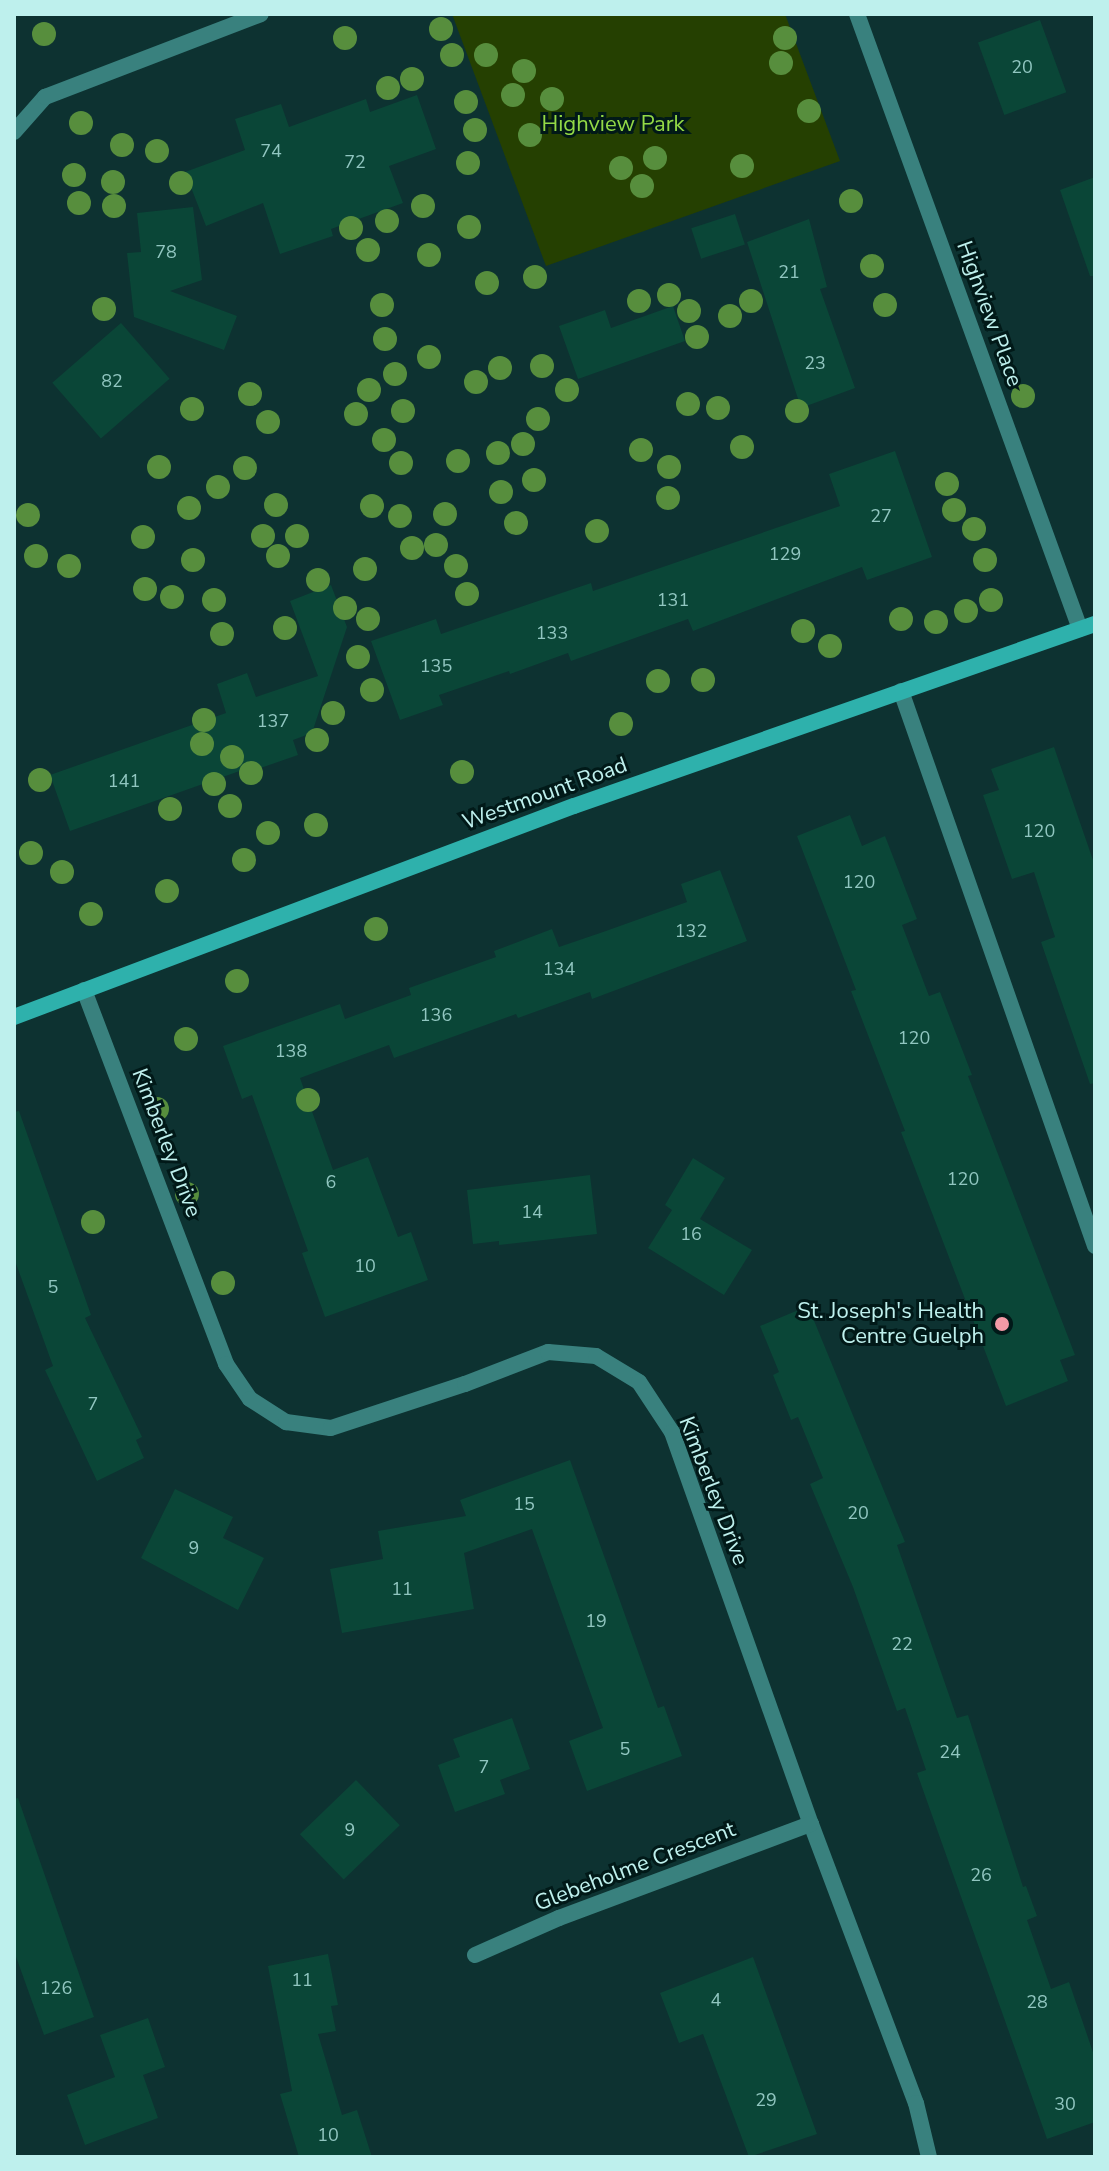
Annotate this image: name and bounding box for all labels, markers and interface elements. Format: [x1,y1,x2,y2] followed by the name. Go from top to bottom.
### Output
[1011,56,1033,78] house number: 20
[541,112,685,138] park label: Highview Park
[260,140,282,162] house number: 74
[344,151,366,173] house number: 72
[950,238,1028,390] street label: Highview Place
[155,241,177,263] house number: 78
[778,261,800,283] house number: 21
[804,352,826,374] house number: 23
[101,370,123,392] house number: 82
[870,505,892,527] house number: 27
[769,543,801,565] house number: 129
[657,589,689,611] house number: 131
[536,622,568,644] house number: 133
[420,655,452,677] house number: 135
[257,710,289,732] house number: 137
[459,752,631,836] street label: Westmount Road
[108,770,140,792] house number: 141
[1023,820,1055,842] house number: 120
[843,871,875,893] house number: 120
[675,920,707,942] house number: 132
[543,958,575,980] house number: 134
[420,1004,452,1026] house number: 136
[898,1027,930,1049] house number: 120
[275,1040,307,1062] house number: 138
[126,1065,206,1221] street label: Kimberley Drive
[947,1168,979,1190] house number: 120
[326,1171,336,1193] house number: 6
[521,1201,543,1223] house number: 14
[680,1223,702,1245] house number: 16
[354,1255,376,1277] house number: 10
[48,1276,58,1298] house number: 5
[797,1298,984,1350] place label: St. Joseph's Health Centre Guelph
[991,1313,1013,1335] marker: St. Joseph's Health Centre Guelph
[88,1393,98,1415] house number: 7
[673,1413,753,1569] street label: Kimberley Drive
[513,1493,535,1515] house number: 15
[847,1502,869,1524] house number: 20
[189,1537,199,1559] house number: 9
[391,1578,413,1600] house number: 11
[585,1610,607,1632] house number: 19
[891,1633,913,1655] house number: 22
[620,1738,630,1760] house number: 5
[939,1741,961,1763] house number: 24
[479,1756,489,1778] house number: 7
[531,1817,739,1917] street label: Glebeholme Crescent
[345,1819,355,1841] house number: 9
[970,1864,992,1886] house number: 26
[291,1969,313,1991] house number: 11
[40,1977,72,1999] house number: 126
[711,1989,721,2011] house number: 4
[1026,1991,1048,2013] house number: 28
[755,2089,777,2111] house number: 29
[1054,2093,1076,2115] house number: 30
[317,2124,339,2146] house number: 10

